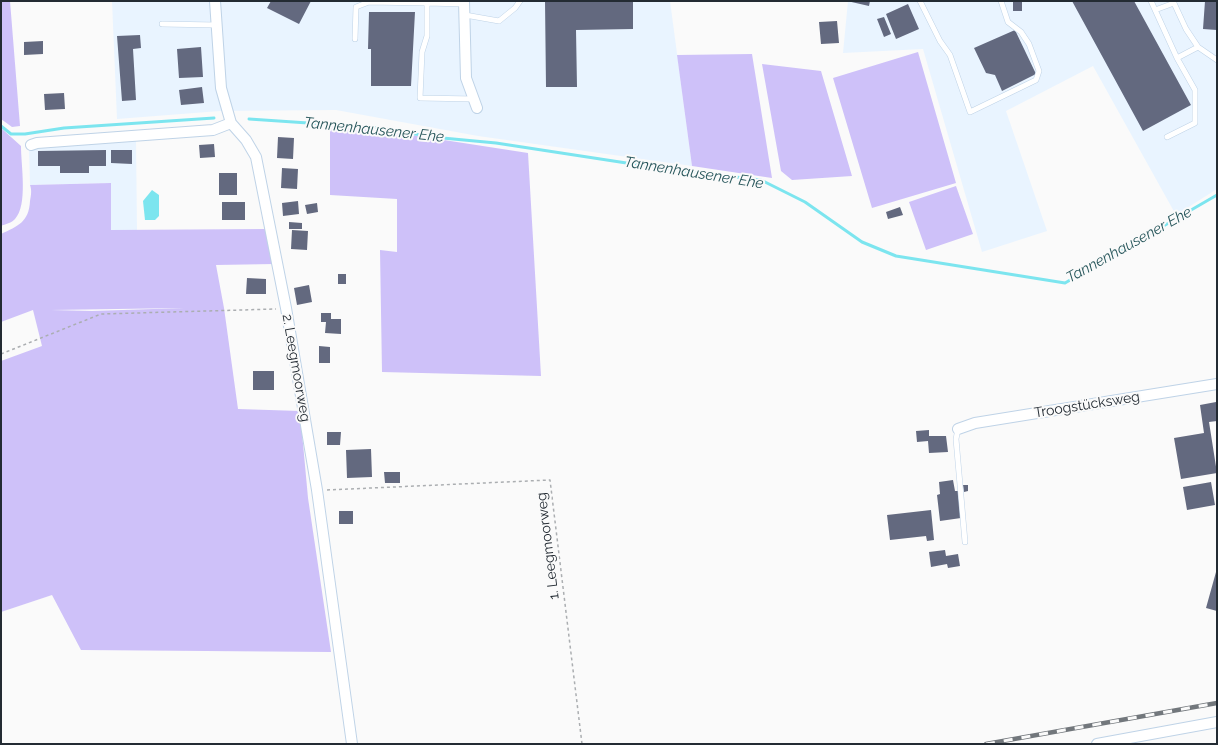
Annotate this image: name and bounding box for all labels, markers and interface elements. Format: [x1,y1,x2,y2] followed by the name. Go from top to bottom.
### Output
[303,114,445,146] water label: Tannenhausener Ehe
[623,153,765,193] water label: Tannenhausener Ehe
[1063,203,1195,287] water label: Tannenhausener Ehe
[278,313,314,423] street label: 2. Leegmoorweg
[1033,388,1141,422] street label: Troogstücksweg
[533,492,563,600] street label: 1. Leegmoorweg

